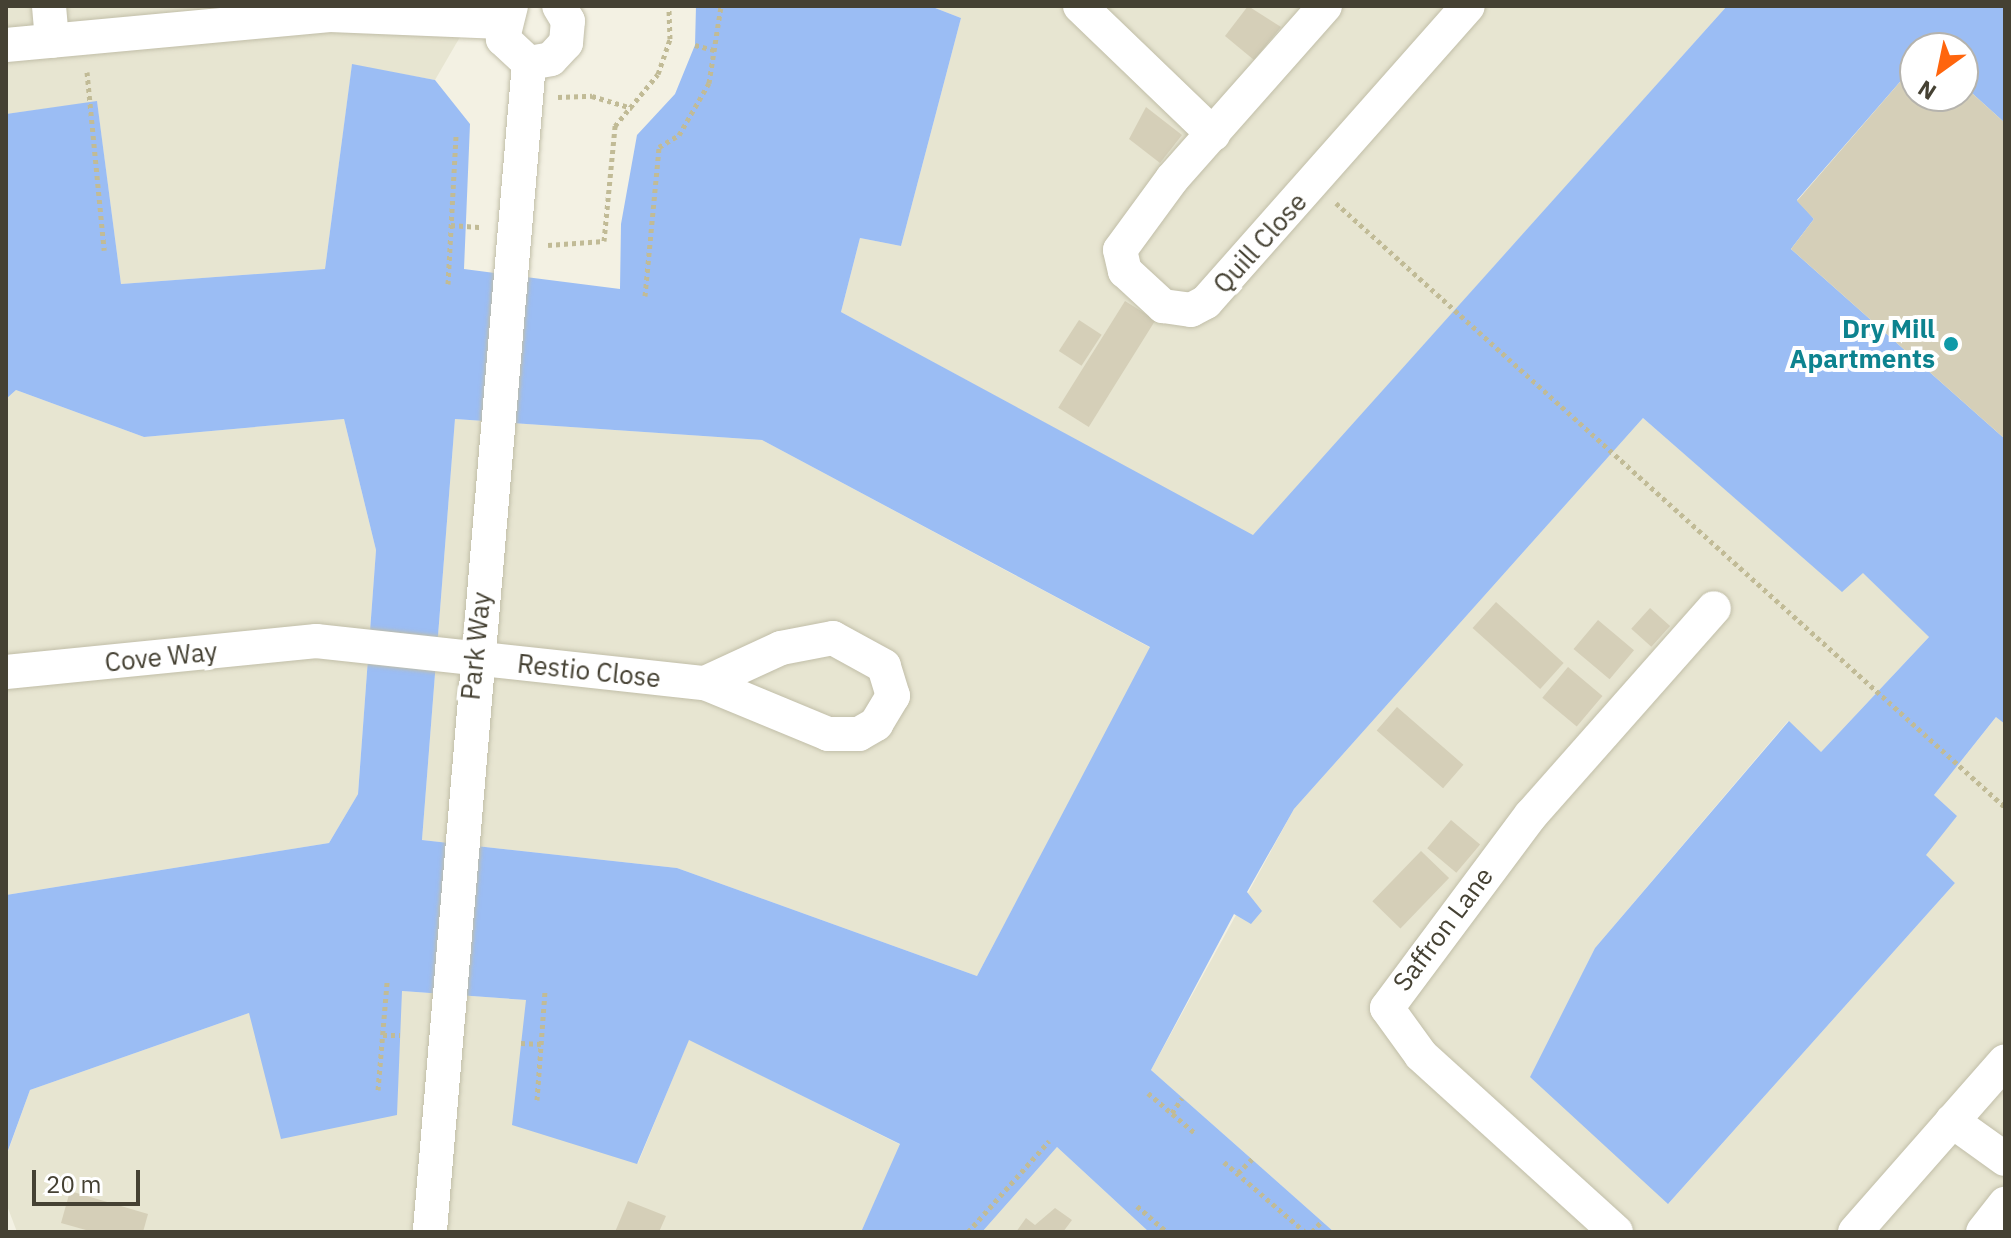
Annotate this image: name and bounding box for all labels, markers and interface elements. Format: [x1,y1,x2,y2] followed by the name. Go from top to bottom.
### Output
[1899,32,1979,112] north arrow
[1912,74,1941,107] text: N
[1207,186,1313,300] street label: Quill Close
[1790,313,1935,374] place label: Dry Mill Apartments
[1942,335,1960,353] marker: Dry Mill Apartments
[455,590,497,702] street label: Park Way
[103,636,219,678] street label: Cove Way
[516,648,662,694] street label: Restio Close
[1386,861,1500,997] street label: Saffron Lane
[36,1154,144,1204] scale bar
[46,1168,101,1200] text: 20 m

